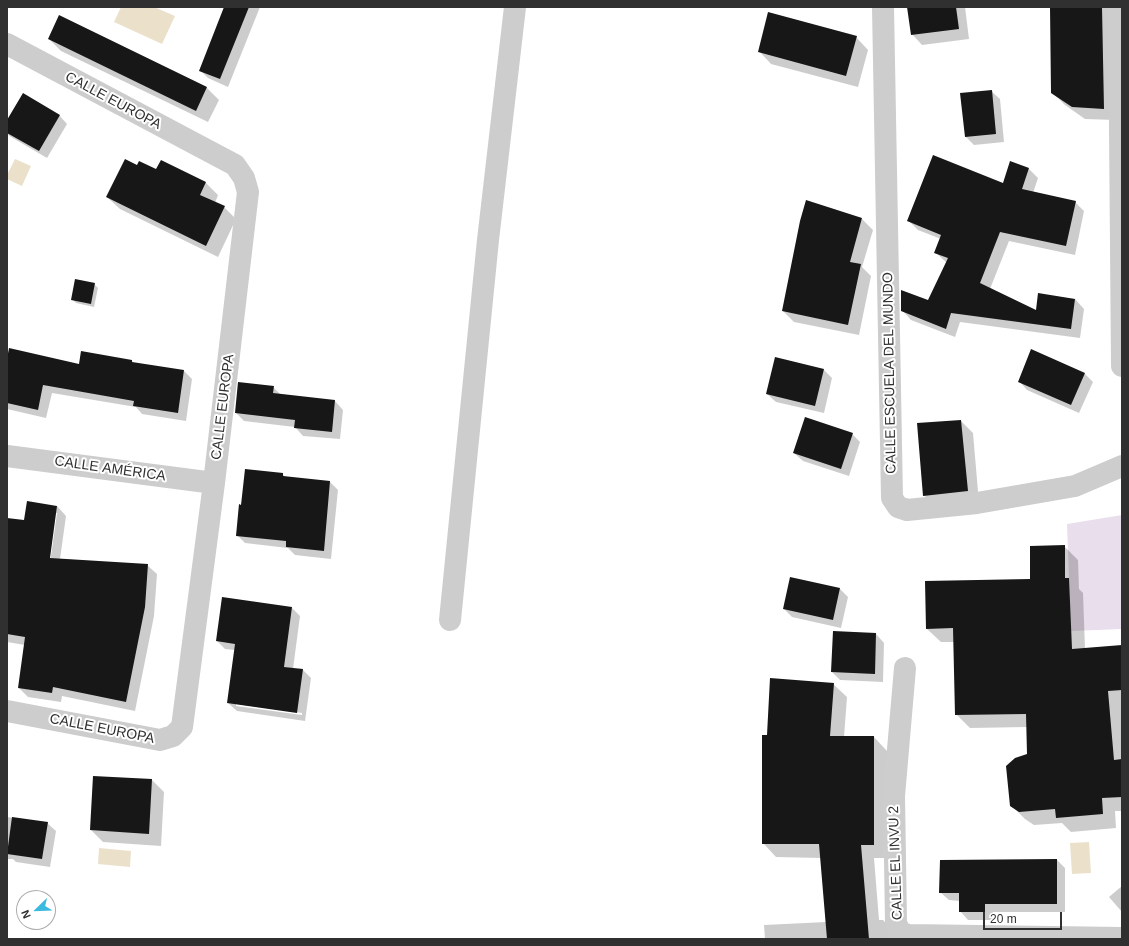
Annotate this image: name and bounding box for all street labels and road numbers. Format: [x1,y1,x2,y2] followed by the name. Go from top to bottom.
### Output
[62,69,164,133] street label: CALLE EUROPA
[880,272,900,474] street label: CALLE ESCUELA DEL MUNDO
[208,353,238,461] street label: CALLE EUROPA
[53,453,167,485] street label: CALLE AMÉRICA
[48,711,156,747] street label: CALLE EUROPA
[886,806,906,920] street label: CALLE EL INVU 2

